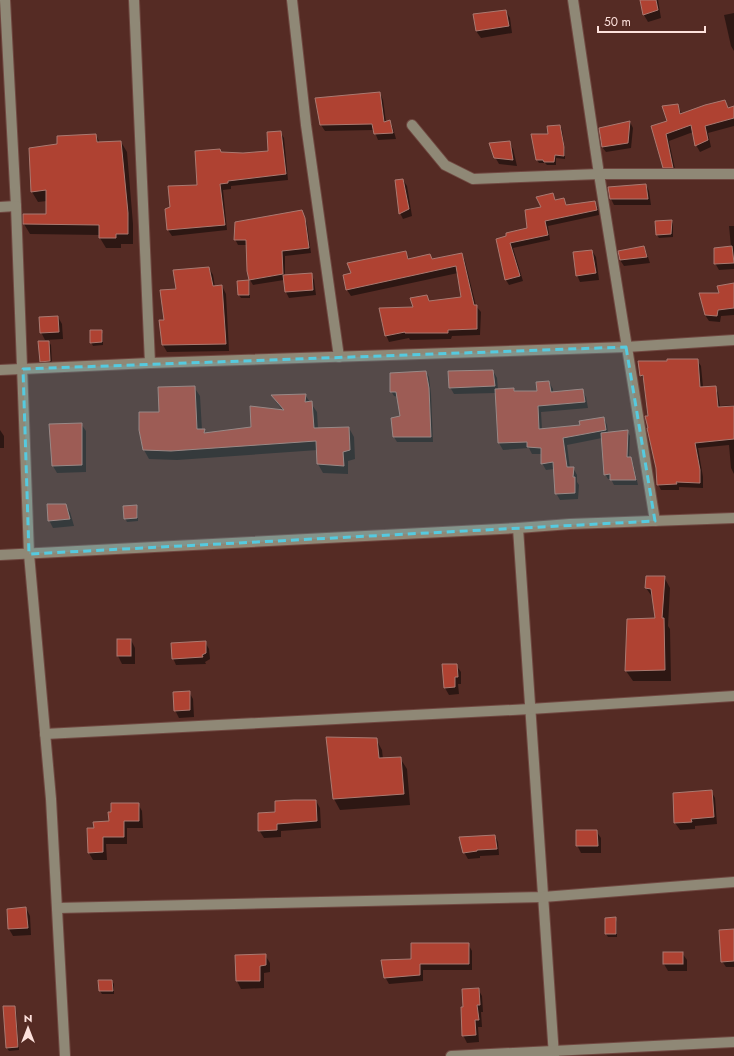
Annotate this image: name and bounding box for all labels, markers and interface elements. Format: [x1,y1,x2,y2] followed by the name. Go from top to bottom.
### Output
[598,8,705,34] scale bar
[604,13,631,31] text: 50 m
[8,1008,48,1048] north arrow
[24,1010,32,1026] text: N

